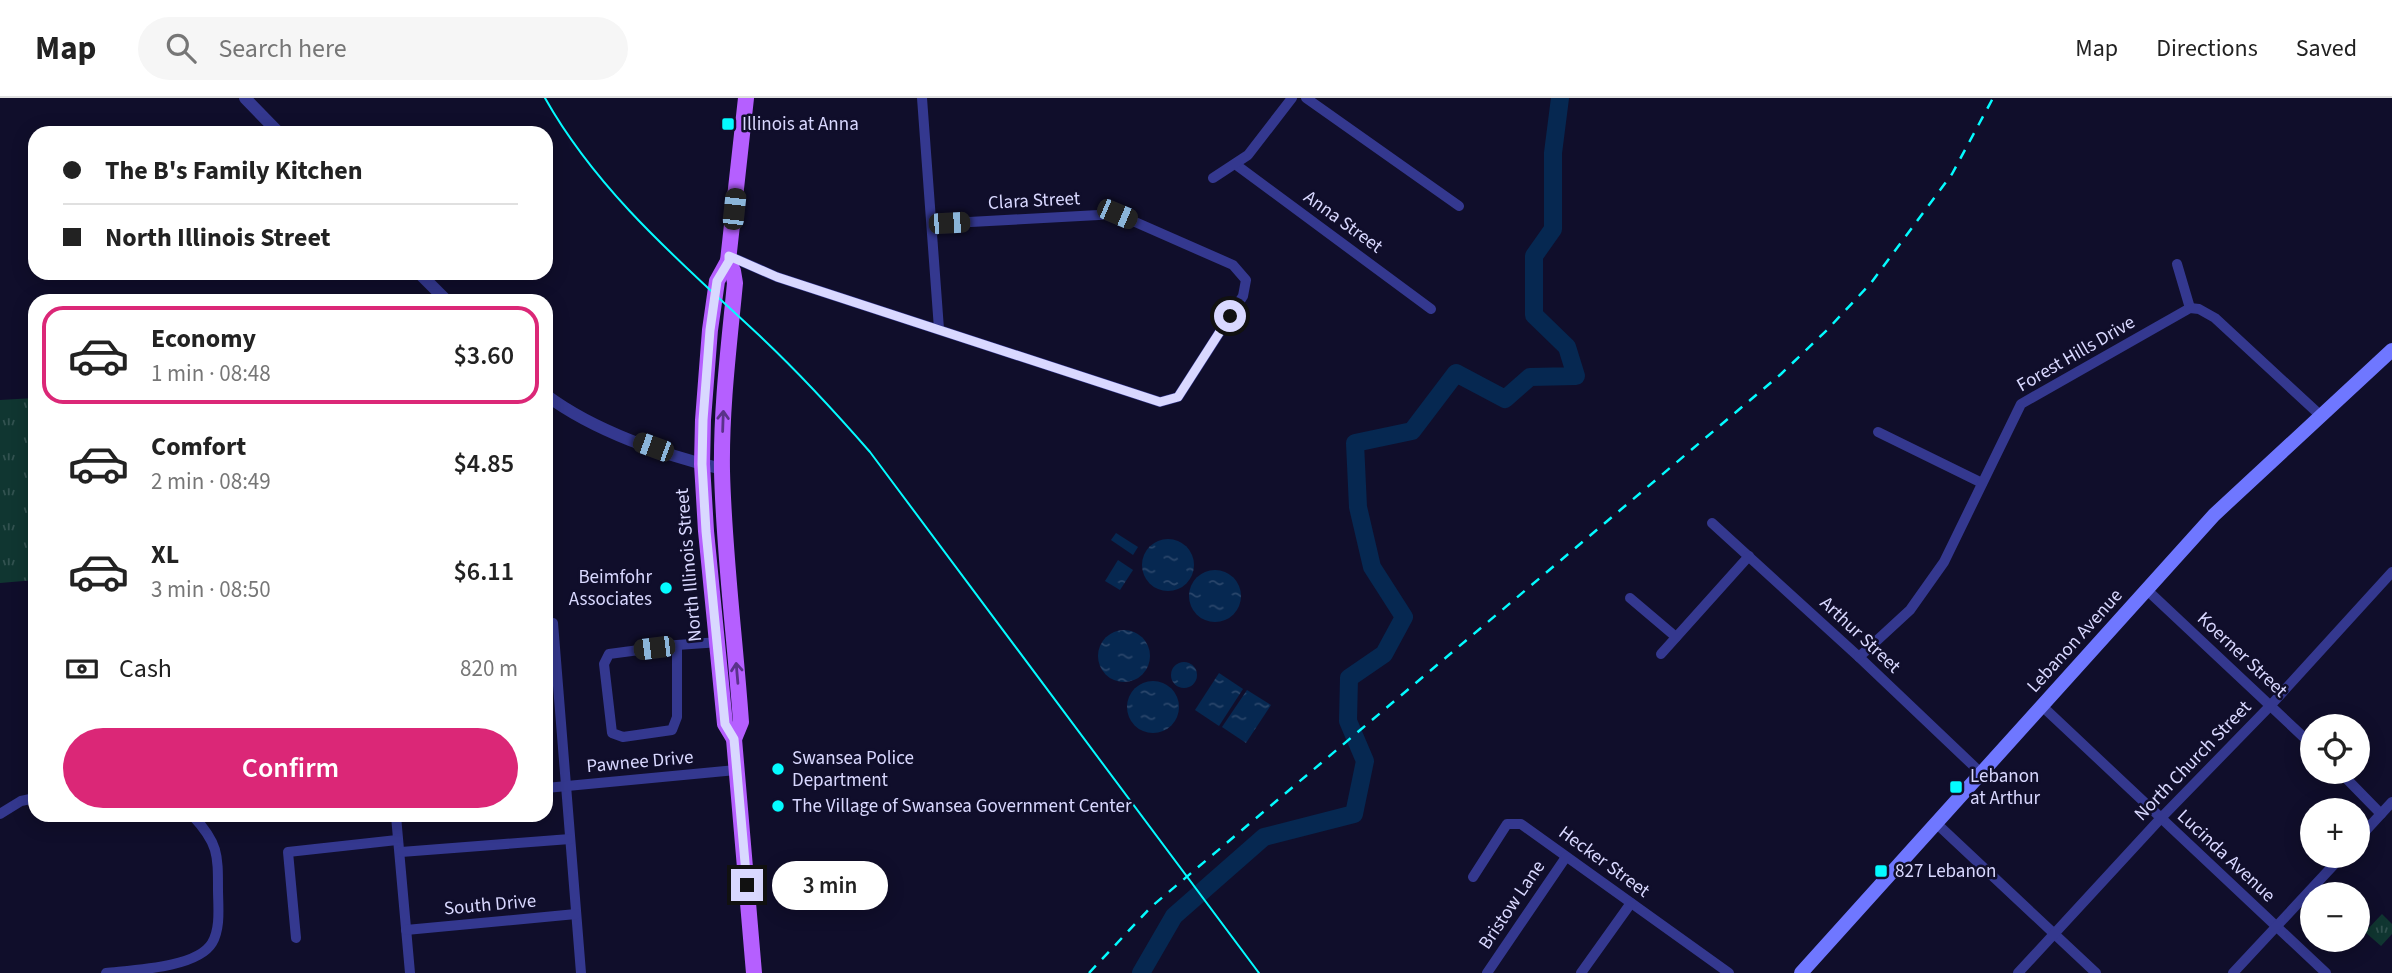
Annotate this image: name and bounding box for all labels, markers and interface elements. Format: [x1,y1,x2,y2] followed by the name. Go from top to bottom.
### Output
[138,17,628,80] search box
[35,25,96,72] text: Map
[162,29,200,67] icon: search
[218,30,347,67] text: Search here
[2075,31,2118,66] text: Map
[2156,31,2258,66] text: Directions
[2296,31,2357,66] text: Saved
[742,111,859,138] place label: Illinois at Anna
[720,116,736,132] marker: Illinois at Anna
[105,152,363,189] text: The B's Family Kitchen
[1298,184,1389,260] street label: Anna Street
[987,185,1081,217] street label: Clara Street
[722,187,747,231] car
[1094,196,1141,232] car
[928,211,971,235] car
[105,219,331,256] text: North Illinois Street
[1214,300,1246,332] route start
[2012,309,2140,399] street label: Forest Hills Drive
[151,320,256,357] text: Economy
[67,324,130,387] icon: car
[453,337,514,374] text: $3.60
[151,357,271,390] text: 1 min · 08:48
[716,410,730,433] one-way arrow
[151,428,246,465] text: Comfort
[630,430,677,464] car
[67,432,130,495] icon: car
[453,445,514,482] text: $4.85
[151,465,271,498] text: 2 min · 08:49
[669,487,709,643] street label: North Illinois Street
[151,536,179,573] text: XL
[67,540,130,603] icon: car
[453,553,514,590] text: $6.11
[569,564,652,613] place label: Beimfohr Associates
[151,573,271,606] text: 3 min · 08:50
[658,580,674,596] marker: Beimfohr Associates
[2021,583,2129,699] street label: Lebanon Avenue
[1813,590,1907,680] street label: Arthur Street
[2191,606,2294,704] street label: Koerner Street
[632,635,677,661] car
[63,650,101,688] icon: cash
[119,650,172,687] text: Cash
[460,652,518,685] text: 820 m
[730,662,743,684] one-way arrow
[2128,694,2258,827] street label: North Church Street
[2300,714,2370,952] map controls
[2300,714,2370,784] button: locate
[63,728,518,808] button: Confirm
[585,744,695,780] street label: Pawnee Drive
[792,745,914,794] place label: Swansea Police Department
[770,761,786,777] marker: Swansea Police Department
[1970,763,2041,812] place label: Lebanon at Arthur
[1948,779,1964,795] marker: Lebanon at Arthur
[792,793,1132,820] place label: The Village of Swansea Government Center
[770,798,786,814] marker: The Village of Swansea Government Center
[2300,798,2370,868] button: +
[2171,803,2281,909] street label: Lucinda Avenue
[1553,820,1656,905] street label: Hecker Street
[1472,855,1552,955] street label: Bristow Lane
[1895,858,1996,885] place label: 827 Lebanon
[772,860,887,910] callout: 3 min
[1873,863,1889,879] marker: 827 Lebanon
[731,869,763,901] route end
[803,869,857,902] text: 3 min
[2300,882,2370,952] button: −
[443,888,537,922] street label: South Drive

